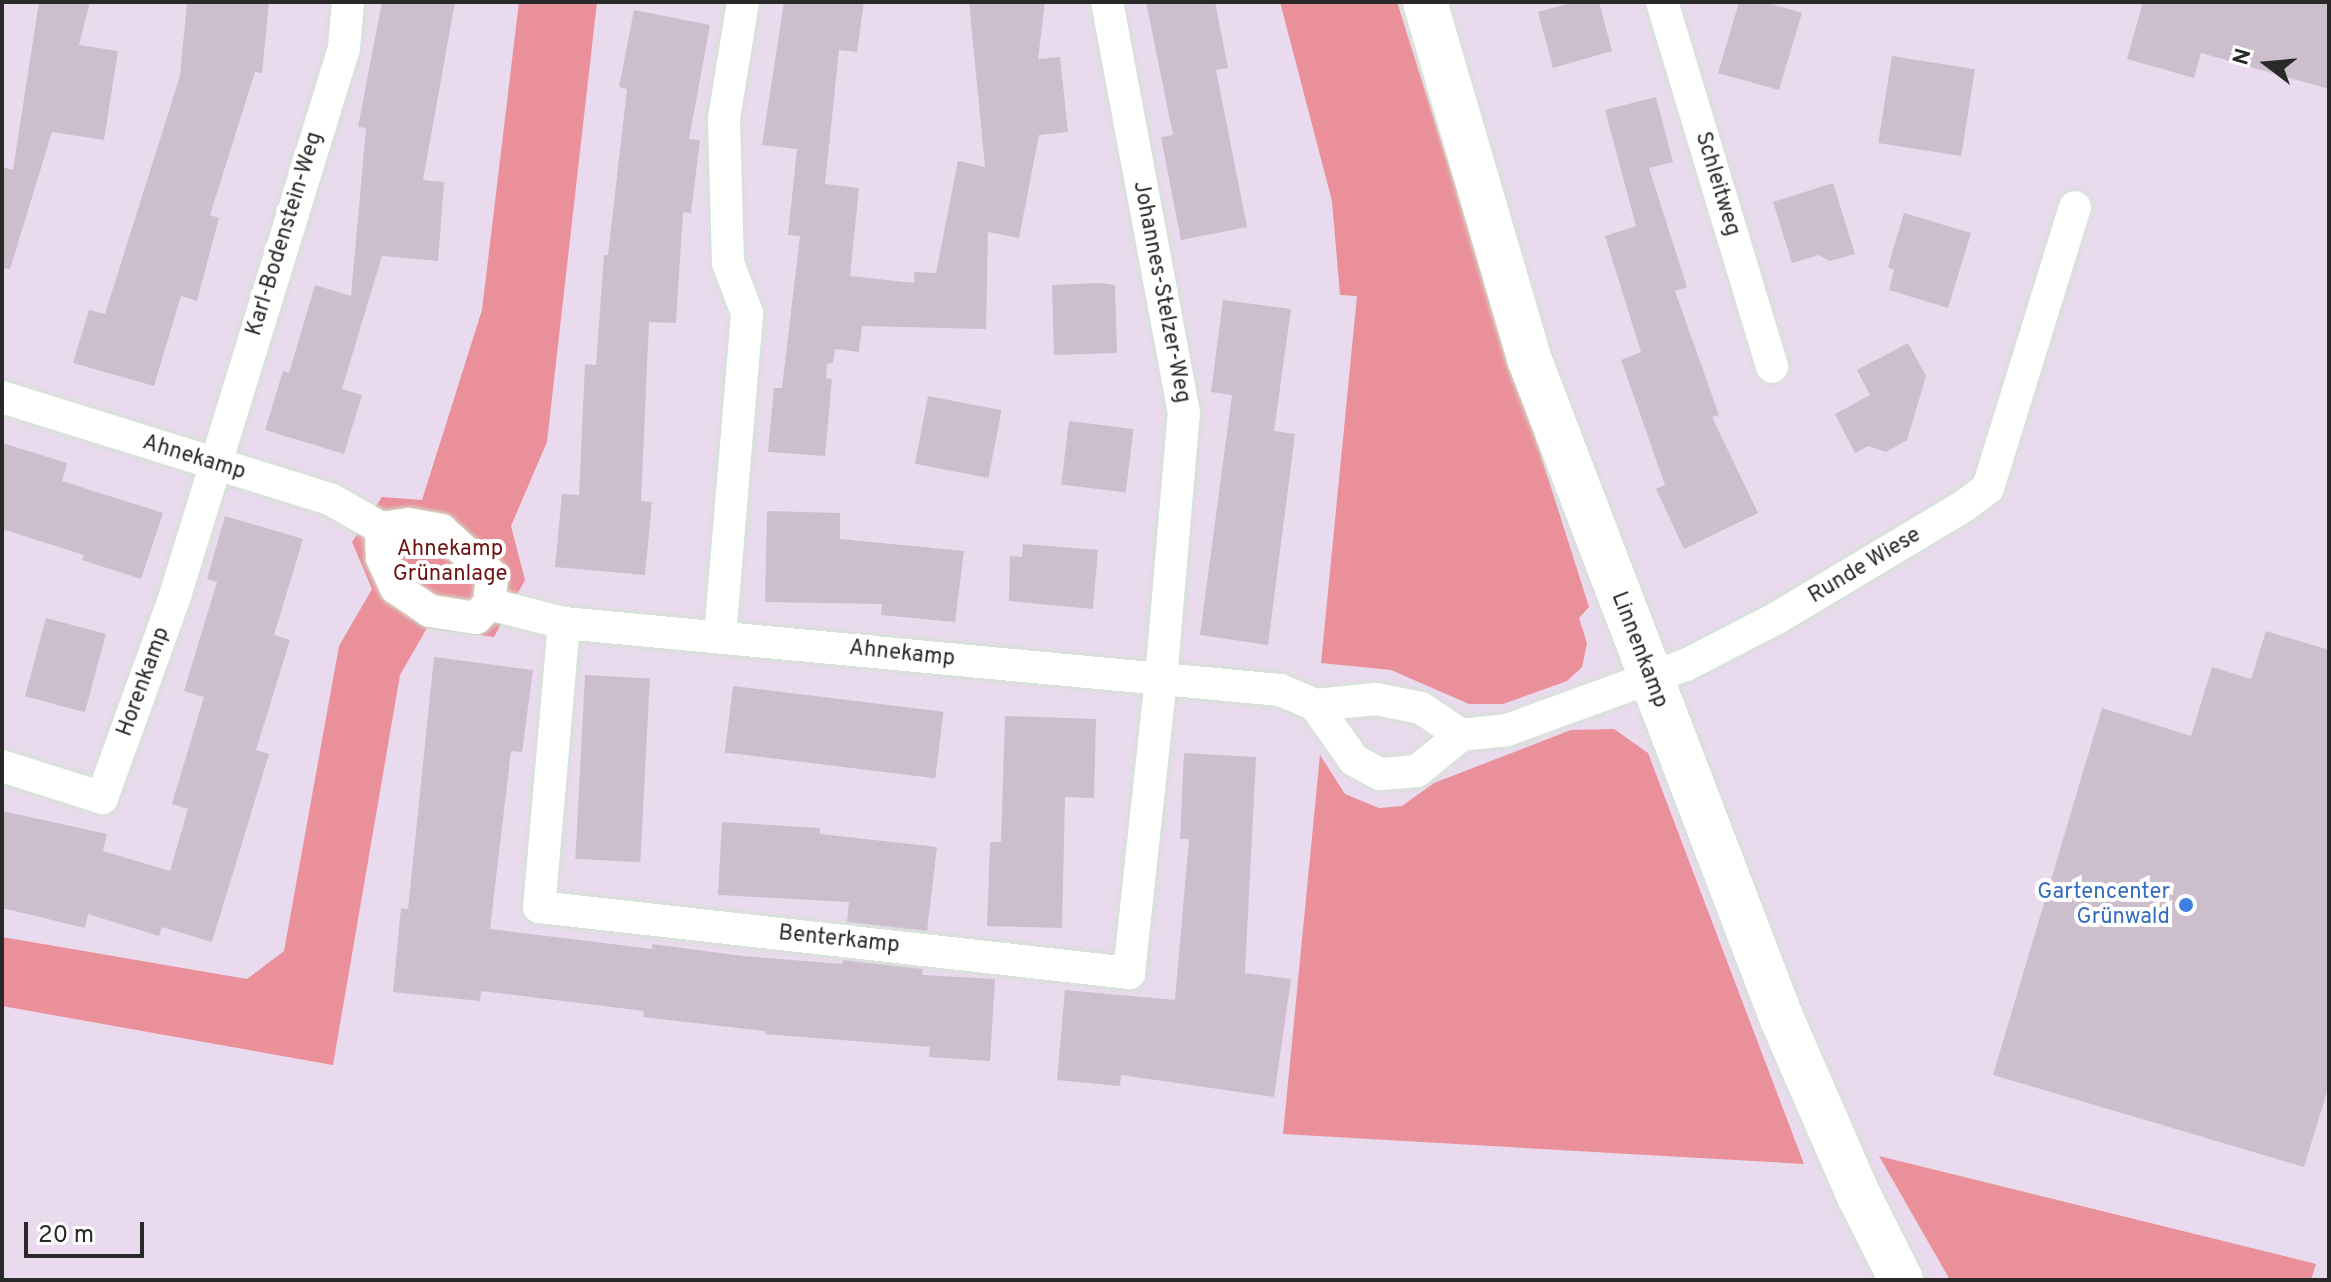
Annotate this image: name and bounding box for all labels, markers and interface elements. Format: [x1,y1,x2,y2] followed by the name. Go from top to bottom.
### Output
[2227,24,2307,104] north arrow
[2228,46,2259,69] text: N
[241,129,329,339] street label: Karl-Bodenstein-Weg
[1689,129,1745,239] street label: Schleitweg
[1127,179,1195,405] street label: Johannes-Stelzer-Weg
[139,430,249,486] street label: Ahnekamp
[1804,522,1926,610] street label: Runde Wiese
[393,536,507,588] park label: Ahnekamp Grünanlage
[1605,588,1673,712] street label: Linnenkamp
[112,624,176,740] street label: Horenkamp
[848,635,956,673] street label: Ahnekamp
[2037,879,2170,930] place label: Gartencenter Grünwald
[2177,896,2195,914] marker: Gartencenter Grünwald
[777,921,901,959] street label: Benterkamp
[28,1206,148,1256] scale bar
[38,1221,94,1251] text: 20 m

